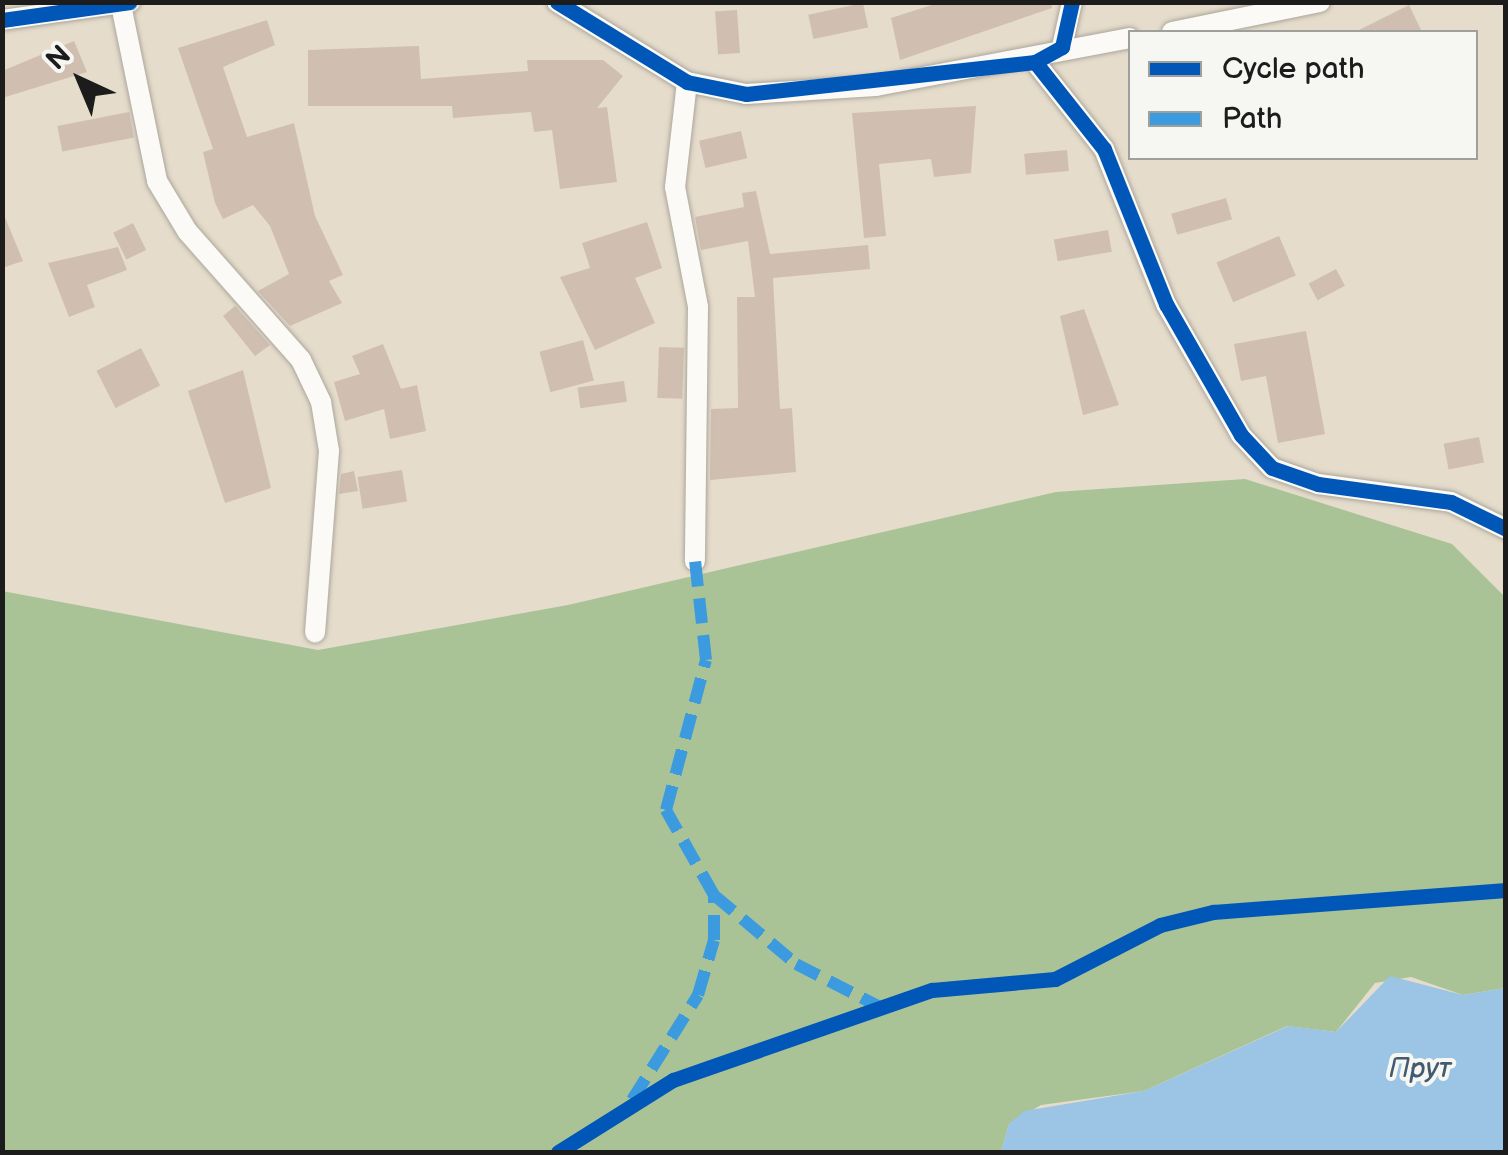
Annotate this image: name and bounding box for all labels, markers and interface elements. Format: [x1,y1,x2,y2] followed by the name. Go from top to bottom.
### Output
[30,30,130,130] north arrow
[1128,30,1478,160] legend
[40,39,78,77] text: N
[1222,51,1365,87] text: Cycle path
[1222,101,1282,137] text: Path
[1389,1052,1451,1086] water label: Прут

